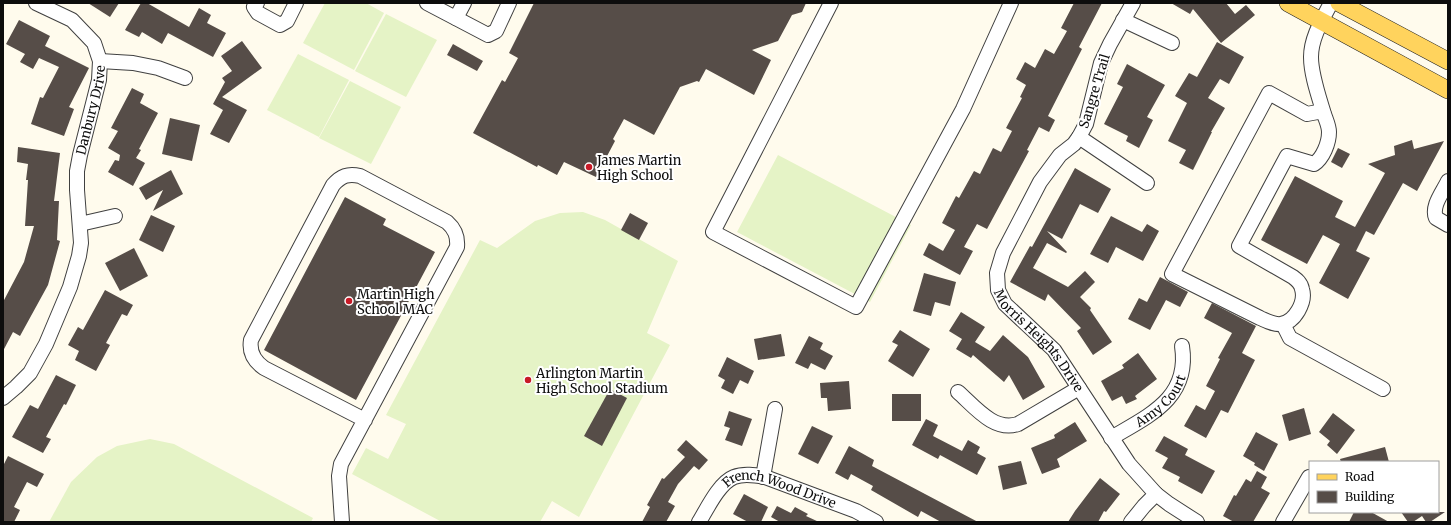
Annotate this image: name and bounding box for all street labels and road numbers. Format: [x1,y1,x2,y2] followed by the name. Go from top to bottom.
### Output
[1075,52,1114,130] street label: Sangre Trail
[72,65,109,157] street label: Danbury Drive
[990,286,1087,395] street label: Morris Heights Drive
[1131,373,1190,431] street label: Amy Court
[719,467,839,512] street label: French Wood Drive

